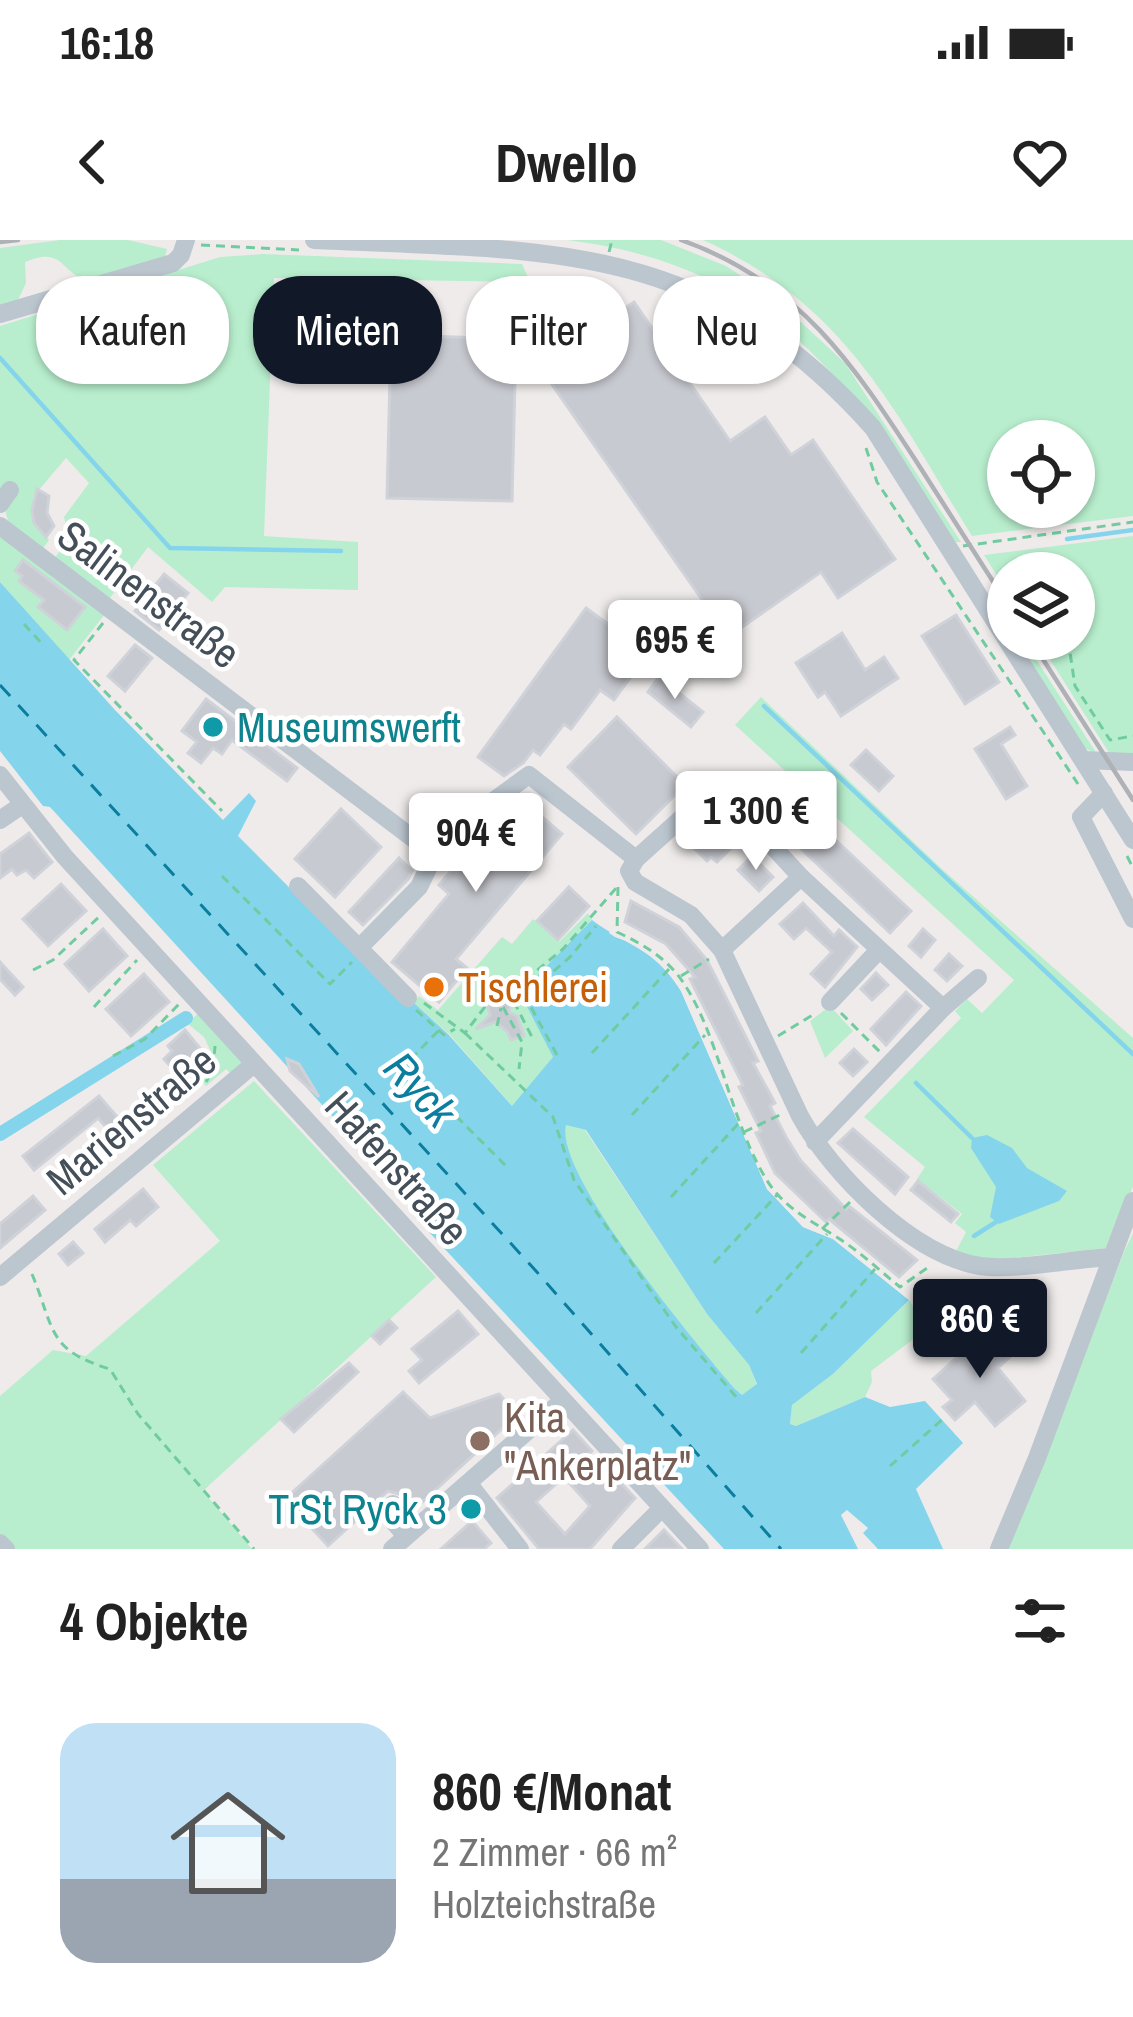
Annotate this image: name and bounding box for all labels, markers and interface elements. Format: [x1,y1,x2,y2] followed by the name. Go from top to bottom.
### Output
[60,12,154,73] text: 16:18
[495,126,638,199] text: Dwello
[60,129,126,195] icon: back
[1007,129,1073,195] icon: heart
[36,276,229,384] chip: Kaufen
[253,276,442,384] chip: Mieten
[466,276,629,384] chip: Filter
[653,276,800,384] chip: Neu
[987,420,1095,660] map controls
[987,420,1095,528] button: locate
[47,507,251,681] street label: Salinenstraße
[987,552,1095,660] button: layers
[591,600,759,702] pin: 695 €
[635,613,715,665] text: 695 €
[237,699,461,755] place label: Museumswerft
[200,714,226,740] marker: Museumswerft
[645,771,867,873] pin: 1 300 €
[703,784,809,836] text: 1 300 €
[392,793,560,895] pin: 904 €
[436,806,516,858] text: 904 €
[458,959,608,1015] place label: Tischlerei
[421,974,447,1000] marker: Tischlerei
[35,1033,227,1207] street label: Marienstraße
[371,1038,472,1141] water label: Ryck
[313,1079,481,1257] street label: Hafenstraße
[896,1279,1064,1381] pin: 860 €
[940,1292,1020,1344] text: 860 €
[504,1389,691,1493] place label: Kita "Ankerplatz"
[467,1428,493,1454] marker: Kita "Ankerplatz"
[268,1481,447,1537] place label: TrSt Ryck 3
[458,1496,484,1522] marker: TrSt Ryck 3
[60,1587,248,1656] text: 4 Objekte
[1007,1588,1073,1654] icon: filters
[432,1757,671,1826] text: 860 €/Monat
[156,1771,300,1915] icon: home
[432,1826,677,1878] text: 2 Zimmer · 66 m²
[432,1878,656,1930] text: Holzteichstraße

